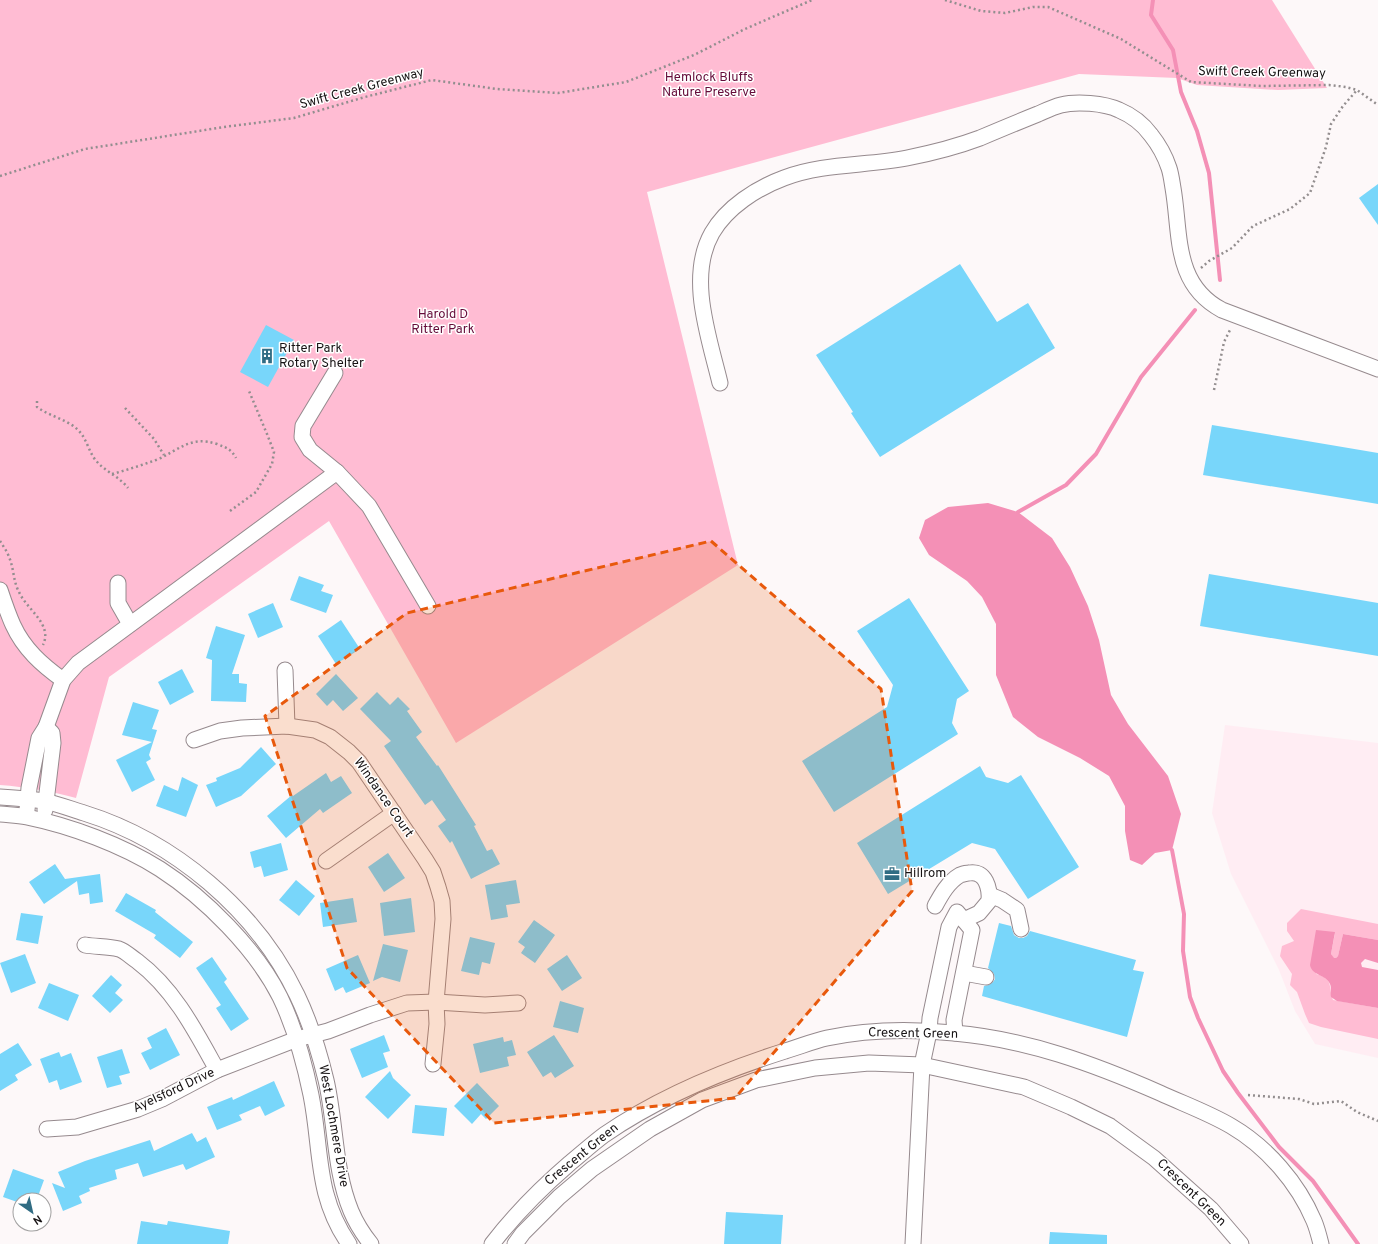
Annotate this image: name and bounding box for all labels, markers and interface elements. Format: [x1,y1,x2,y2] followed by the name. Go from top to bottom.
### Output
[1198,64,1326,82] street label: Swift Creek Greenway
[298,65,426,113] street label: Swift Creek Greenway
[662,70,756,101] park label: Hemlock Bluffs Nature Preserve
[411,307,475,338] park label: Harold D Ritter Park
[279,341,364,372] place label: Ritter Park Rotary Shelter
[258,347,276,365] building icon: Ritter Park Rotary Shelter
[350,755,416,841] street label: Windance Court
[883,865,901,883] office icon: Hillrom
[904,866,946,882] place label: Hillrom
[868,1025,958,1043] street label: Crescent Green
[314,1064,352,1188] street label: West Lochmere Drive
[131,1065,217,1117] street label: Ayelsford Drive
[542,1120,622,1190] street label: Crescent Green
[1153,1156,1229,1230] street label: Crescent Green
[12,1192,52,1232] north arrow
[30,1211,44,1227] text: N

